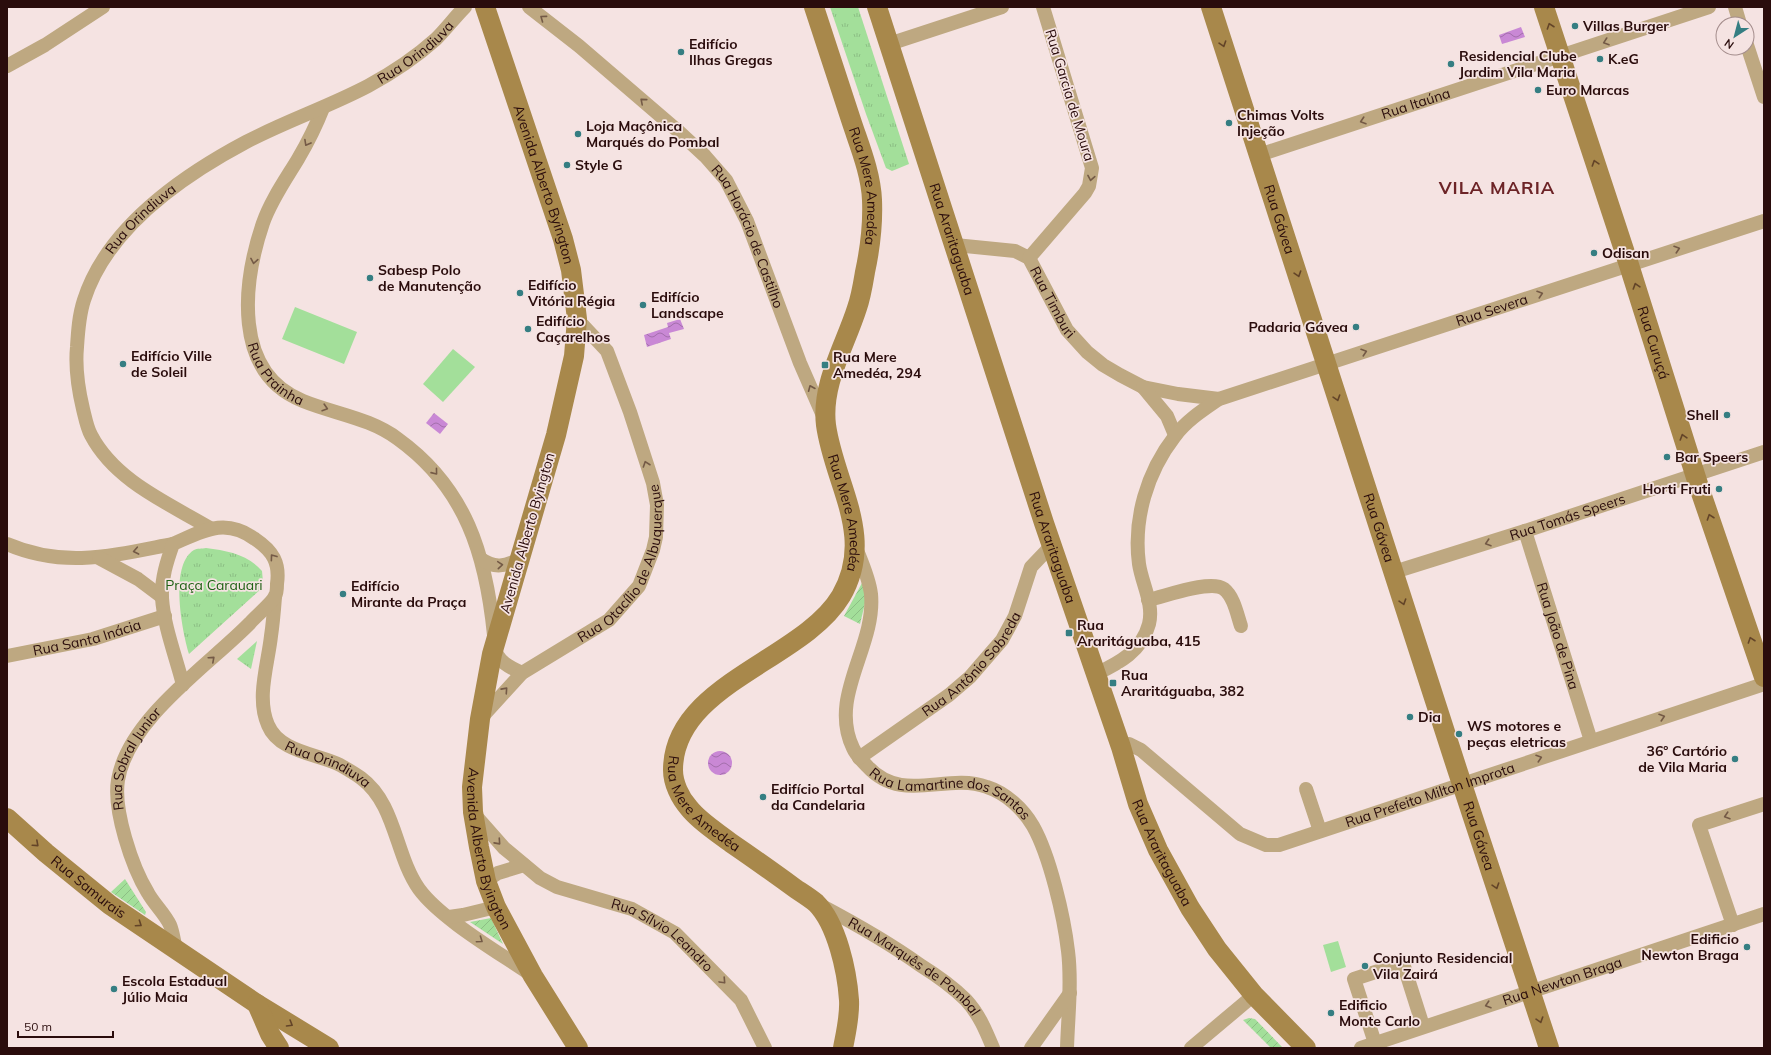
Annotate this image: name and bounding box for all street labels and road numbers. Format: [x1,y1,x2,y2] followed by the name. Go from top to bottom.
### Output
[374,17,457,88] street label: Rua Orindiuva
[1041,27,1099,163] street label: Rua Garcia de Moura
[1379,84,1453,123] street label: Rua Itaúna
[510,102,578,266] street label: Avenida Alberto Byington
[845,124,881,246] street label: Rua Mere Amedéa
[708,161,788,311] street label: Rua Horácio de Castilho
[101,180,179,257] street label: Rua Orindiuva
[926,181,979,298] street label: Rua Araritaguaba
[1260,182,1299,256] street label: Rua Gávea
[1026,263,1079,342] street label: Rua Timburi
[1454,290,1530,330] street label: Rua Severa
[1633,304,1673,381] street label: Rua Curuçá
[244,340,307,409] street label: Rua Prainha
[495,451,559,615] street label: Avenida Alberto Byington
[824,452,864,574] street label: Rua Mere Amedéa
[574,483,666,646] street label: Rua Otacílio de Albuquerque
[1025,489,1080,606] street label: Rua Araritaguaba
[1507,489,1628,544] street label: Rua Tomás Speers
[1359,491,1399,565] street label: Rua Gávea
[1533,580,1583,692] street label: Rua João de Pina
[918,608,1025,720] street label: Rua Antônio Sobreda
[31,615,143,660] street label: Rua Santa Inácia
[108,703,165,812] street label: Rua Sobral Junior
[282,737,375,791] street label: Rua Orindiuva
[664,755,744,856] street label: Rua Mere Amedéa
[1343,758,1517,831] street label: Rua Prefeito Milton Improta
[866,763,1035,824] street label: Rua Lamartine dos Santos
[463,767,515,933] street label: Avenida Alberto Byington
[1128,797,1196,909] street label: Rua Araritaguaba
[1459,799,1499,873] street label: Rua Gávea
[47,852,130,922] street label: Rua Samurais
[609,894,717,975] street label: Rua Sílvio Leandro
[845,913,984,1019] street label: Rua Marquês de Pombal
[1500,953,1624,1009] street label: Rua Newton Braga

